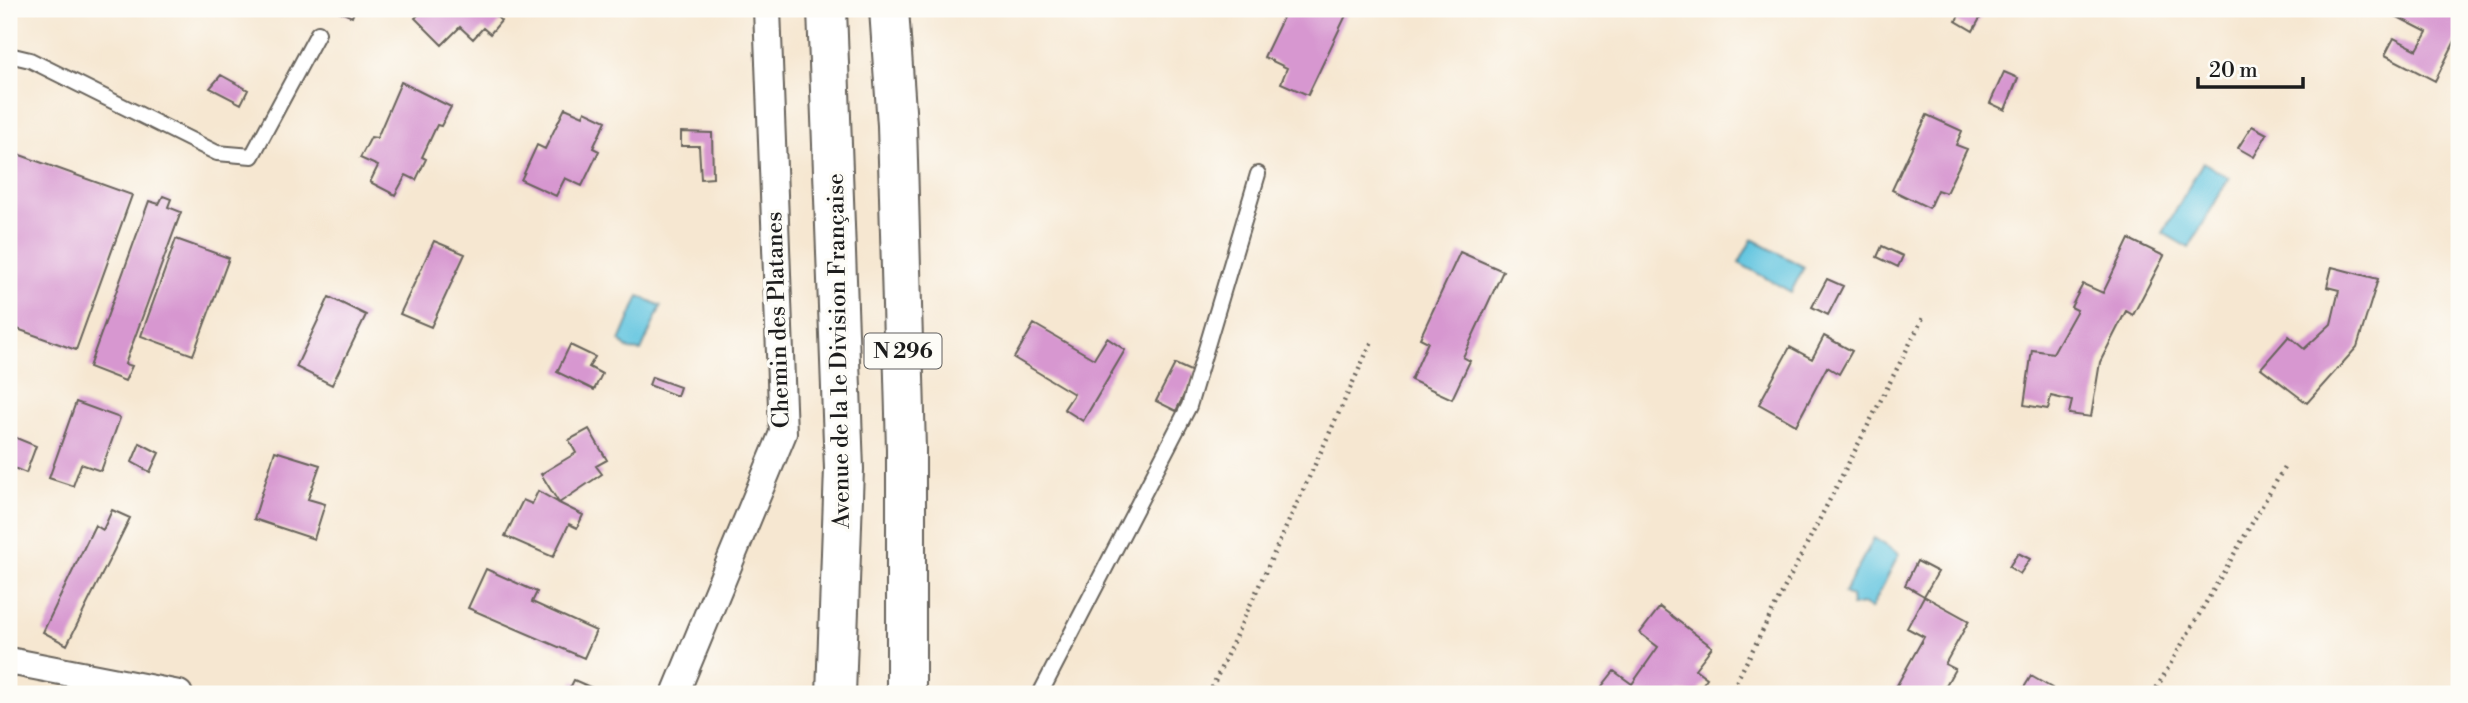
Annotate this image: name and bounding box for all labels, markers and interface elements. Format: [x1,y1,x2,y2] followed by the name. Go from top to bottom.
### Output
[2198,46,2304,90] scale bar
[2209,58,2258,84] text: 20 m
[822,173,856,530] street label: Avenue de la 1e Division Française
[760,211,796,429] street label: Chemin des Platanes
[864,334,942,368] road number: N 296

